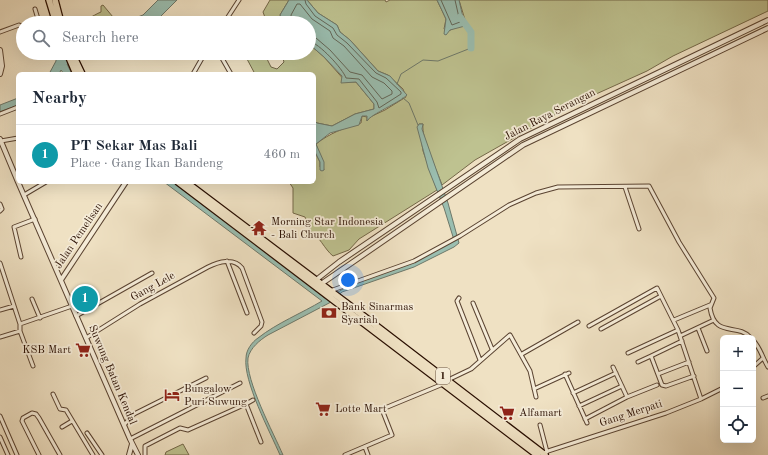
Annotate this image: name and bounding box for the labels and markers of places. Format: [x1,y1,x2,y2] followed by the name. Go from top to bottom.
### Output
[271,217,384,241] place label: Morning Star Indonesia - Bali Church
[250,219,268,237] temple icon: Morning Star Indonesia - Bali Church
[72,284,98,314] pin: 1
[341,302,414,326] place label: Bank Sinarmas Syariah
[320,304,338,322] bank icon: Bank Sinarmas Syariah
[74,341,92,359] supermarket icon: KSB Mart
[22,345,71,356] place label: KSB Mart
[184,384,247,408] place label: Bungalow Puri Suwung
[163,386,181,404] hotel icon: Bungalow Puri Suwung
[314,400,332,418] supermarket icon: Lotte Mart
[335,404,387,415] place label: Lotte Mart
[498,404,516,422] supermarket icon: Alfamart
[519,408,562,419] place label: Alfamart

